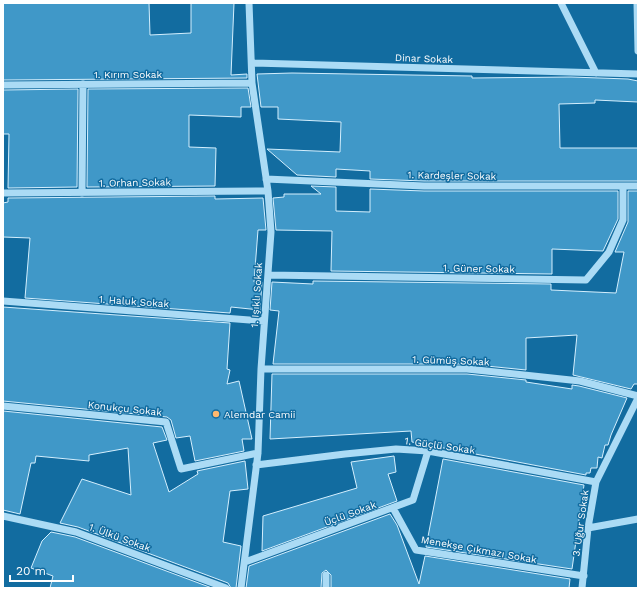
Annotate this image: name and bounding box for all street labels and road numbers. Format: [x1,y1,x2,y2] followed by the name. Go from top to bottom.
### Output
[395,52,454,65] street label: Dinar Sokak
[94,69,162,80] street label: 1. Kırım Sokak
[408,169,497,182] street label: 1. Kardeşler Sokak
[99,176,172,189] street label: 1. Orhan Sokak
[249,262,264,328] street label: 1. Işıklı Sokak
[443,262,515,275] street label: 1. Güner Sokak
[99,294,170,309] street label: 1. Haluk Sokak
[412,354,490,367] street label: 1. Gümüş Sokak
[87,399,163,418] street label: Konukçu Sokak
[404,435,476,456] street label: 1. Güçlü Sokak
[570,489,591,557] street label: 3. Uğur Sokak
[323,499,378,528] street label: Üçlü Sokak
[88,521,152,554] street label: 1. Ülkü Sokak
[420,534,538,565] street label: Menekşe Çıkmazı Sokak

